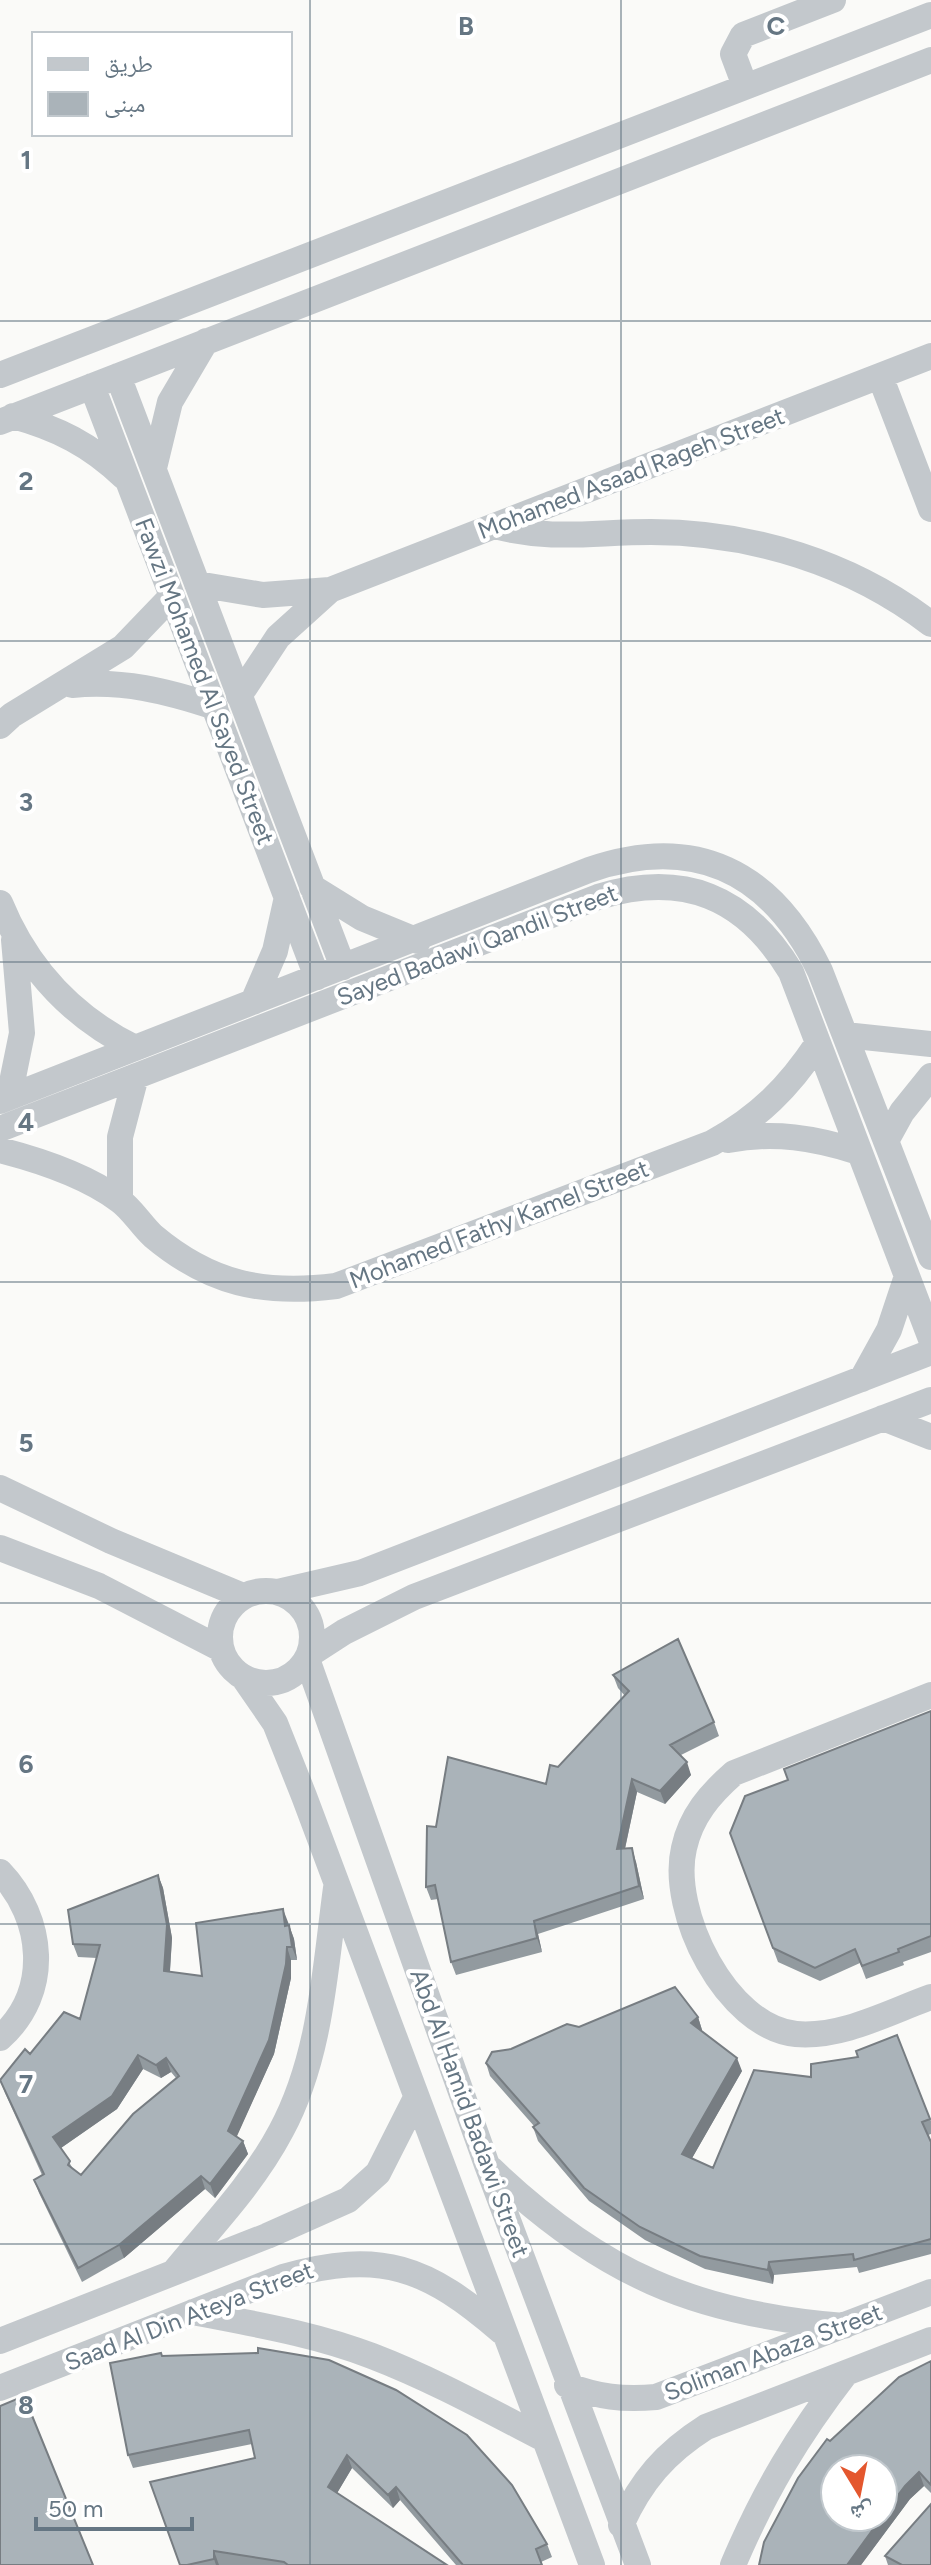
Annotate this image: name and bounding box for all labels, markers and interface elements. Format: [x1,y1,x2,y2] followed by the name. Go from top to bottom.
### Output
[458,10,474,42] text: B
[767,10,786,42] text: C
[32,32,292,136] legend
[104,49,153,78] text: طريق
[104,89,145,118] text: مبنى
[21,144,31,176] text: 1
[474,401,788,545] street label: Mohamed Asaad Rageh Street
[18,465,34,497] text: 2
[129,514,281,848] street label: Fawzi Mohamed Al Sayed Street
[19,786,33,818] text: 3
[333,878,621,1012] street label: Sayed Badawi Qandil Street
[18,1106,34,1138] text: 4
[345,1153,653,1295] street label: Mohamed Fathy Kamel Street
[18,1427,34,1459] text: 5
[18,1748,34,1780] text: 6
[404,1965,536,2261] street label: Abd Al Hamid Badawi Street
[19,2068,33,2100] text: 7
[61,2255,317,2377] street label: Saad Al Din Ateya Street
[660,2297,886,2407] street label: Soliman Abaza Street
[18,2389,34,2421] text: 8
[819,2453,899,2533] north arrow
[36,2481,192,2531] scale bar
[48,2494,104,2523] text: 50 m
[849,2497,876,2528] text: ش

